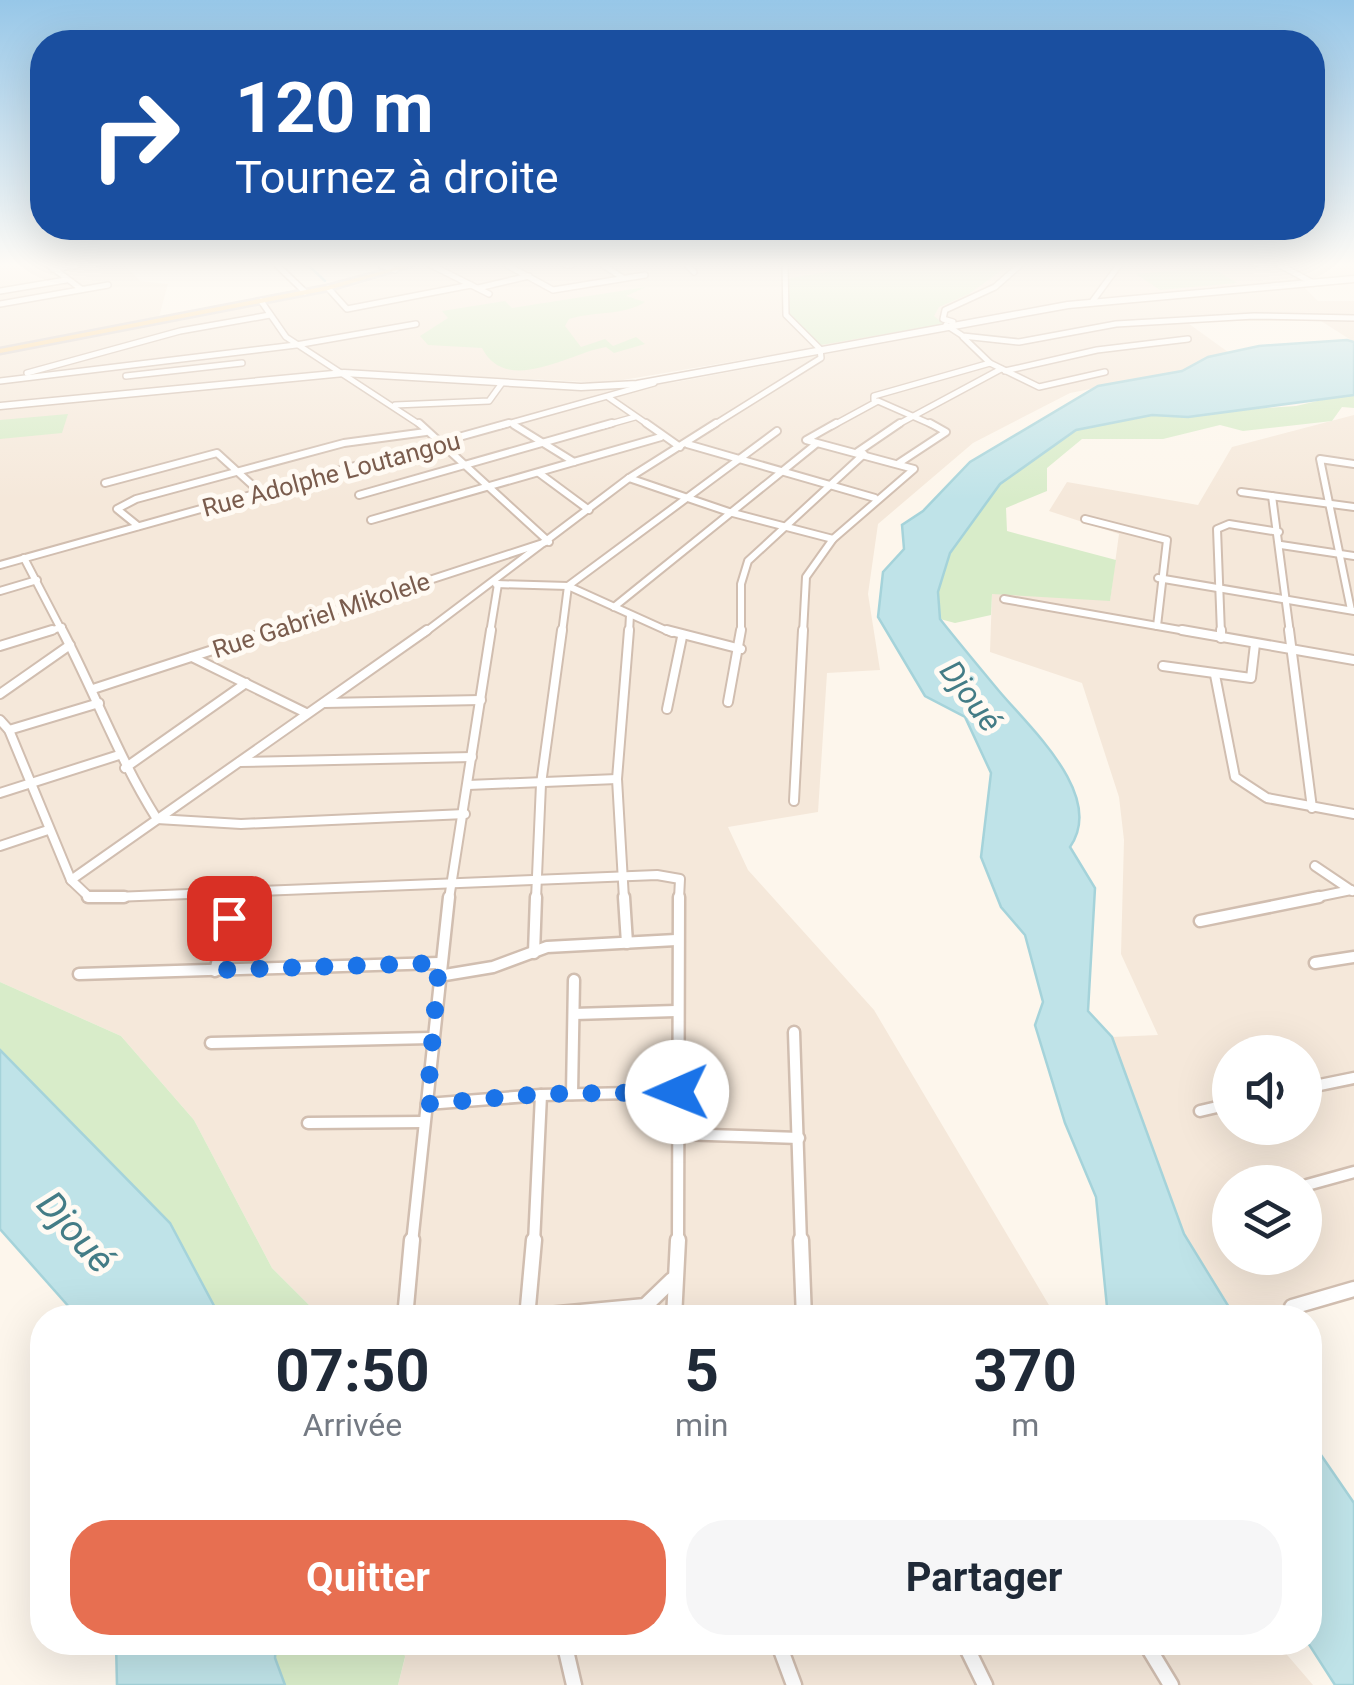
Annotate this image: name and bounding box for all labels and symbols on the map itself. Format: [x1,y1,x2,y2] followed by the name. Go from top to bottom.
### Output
[199,426,463,523] street label: Rue Adolphe Loutangou
[209,567,434,664] street label: Rue Gabriel Mikolele
[932,653,1010,739] water label: Djoué
[187,876,272,961] pin
[625,1040,729,1144] position arrow
[28,1182,124,1282] water label: Djoué

